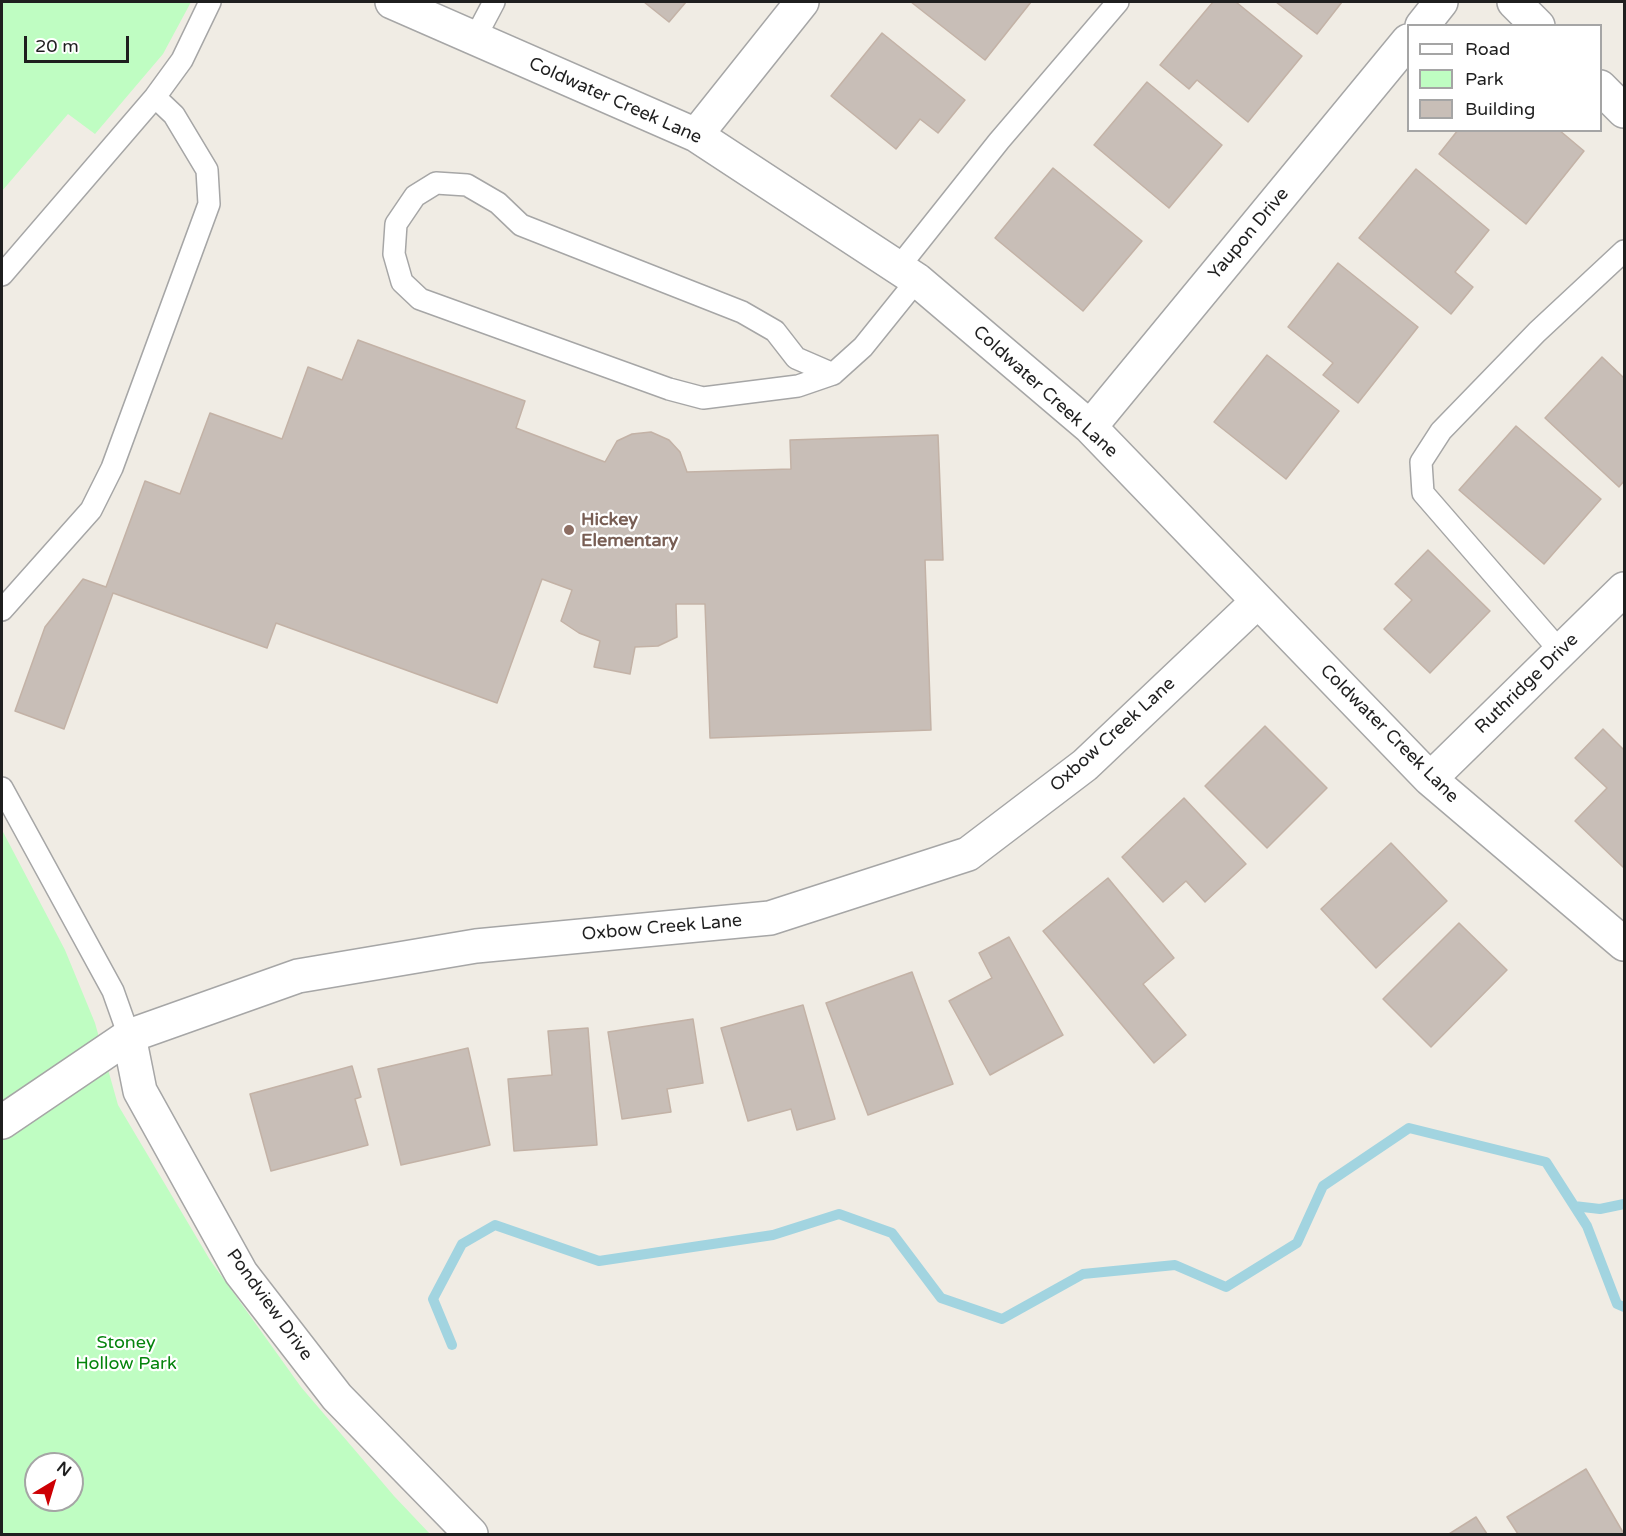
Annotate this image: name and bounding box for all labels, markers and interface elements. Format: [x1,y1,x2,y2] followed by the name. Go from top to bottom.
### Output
[27,24,132,62] scale bar
[1407,24,1602,132] legend
[35,35,79,57] text: 20 m
[1465,38,1510,60] text: Road
[525,53,705,149] street label: Coldwater Creek Lane
[1465,68,1503,90] text: Park
[1465,98,1535,120] text: Building
[1204,184,1294,284] street label: Yaupon Drive
[968,321,1122,463] street label: Coldwater Creek Lane
[581,509,678,552] place label: Hickey Elementary
[562,523,576,537] marker: Hickey Elementary
[1471,629,1583,739] street label: Ruthridge Drive
[1315,660,1463,808] street label: Coldwater Creek Lane
[1046,673,1180,797] street label: Oxbow Creek Lane
[581,910,743,946] street label: Oxbow Creek Lane
[221,1245,317,1365] street label: Pondview Drive
[75,1332,177,1374] park label: Stoney Hollow Park
[24,1452,84,1512] north arrow
[53,1458,75,1481] text: N

